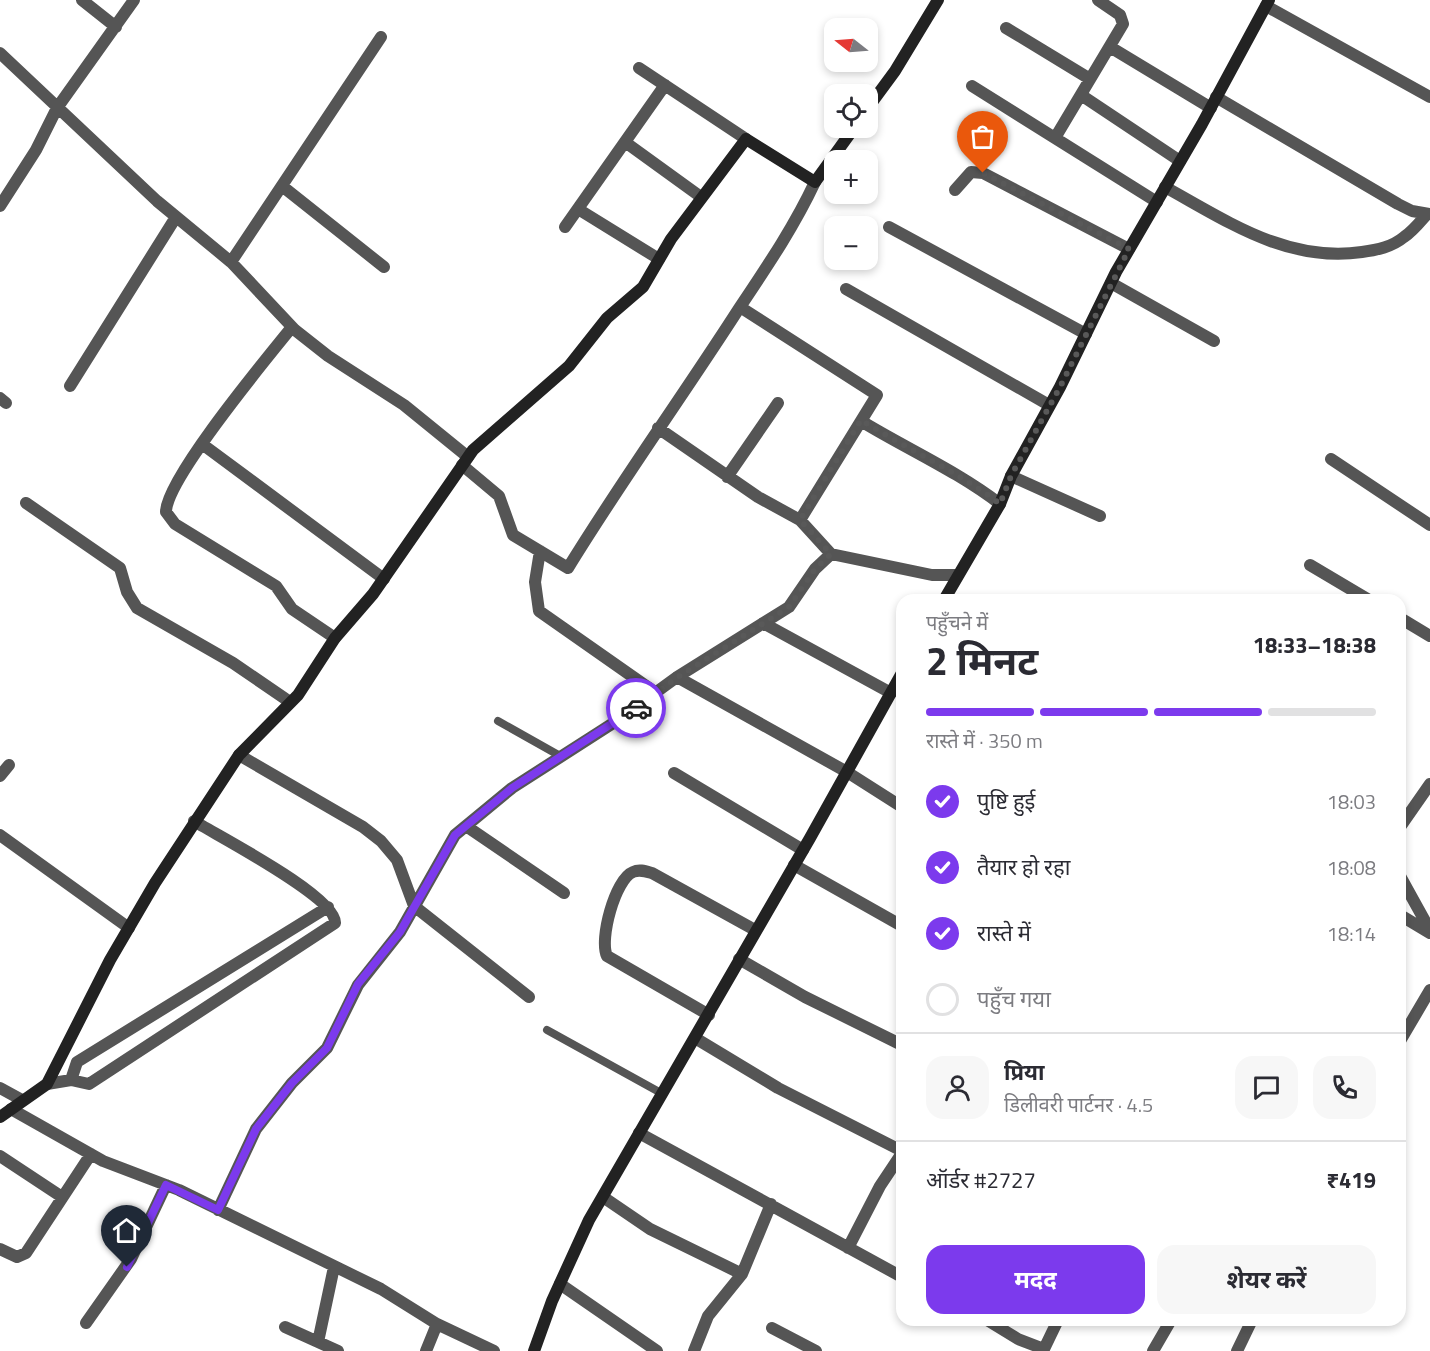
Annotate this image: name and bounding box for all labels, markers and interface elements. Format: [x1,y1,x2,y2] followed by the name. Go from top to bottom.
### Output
[824,18,878,72] north arrow
[824,18,878,270] map controls
[824,84,878,138] button: locate
[957,111,1008,173] pin
[966,120,999,153] icon: bag
[824,150,878,204] button: +
[824,216,878,270] button: −
[926,607,988,638] text: पहुँचने में
[1253,628,1376,662] text: 18:33–18:38
[926,631,1038,690] text: 2 मिनट
[606,678,666,738] courier
[620,692,653,725] icon: car
[926,725,1043,756] text: रास्ते में · 350 m
[977,784,1035,818] text: पुष्टि हुई
[926,785,959,818] icon: check
[1327,786,1376,817] text: 18:03
[977,850,1070,884] text: तैयार हो रहा
[926,851,959,884] icon: check
[1327,852,1376,883] text: 18:08
[977,916,1031,950] text: रास्ते में
[926,917,959,950] icon: check
[1327,918,1376,949] text: 18:14
[977,982,1051,1016] text: पहुँच गया
[1004,1055,1044,1089] text: प्रिया
[926,1056,989,1119] button: person
[1235,1056,1298,1119] button: chat
[1313,1056,1376,1119] button: phone
[1004,1089,1153,1120] text: डिलीवरी पार्टनर · 4.5
[926,1163,1036,1197] text: ऑर्डर #2727
[1326,1163,1376,1197] text: ₹419
[101,1205,152,1267] pin
[110,1214,143,1247] icon: home
[926,1245,1145,1314] button: मदद
[1157,1245,1376,1314] button: शेयर करें

